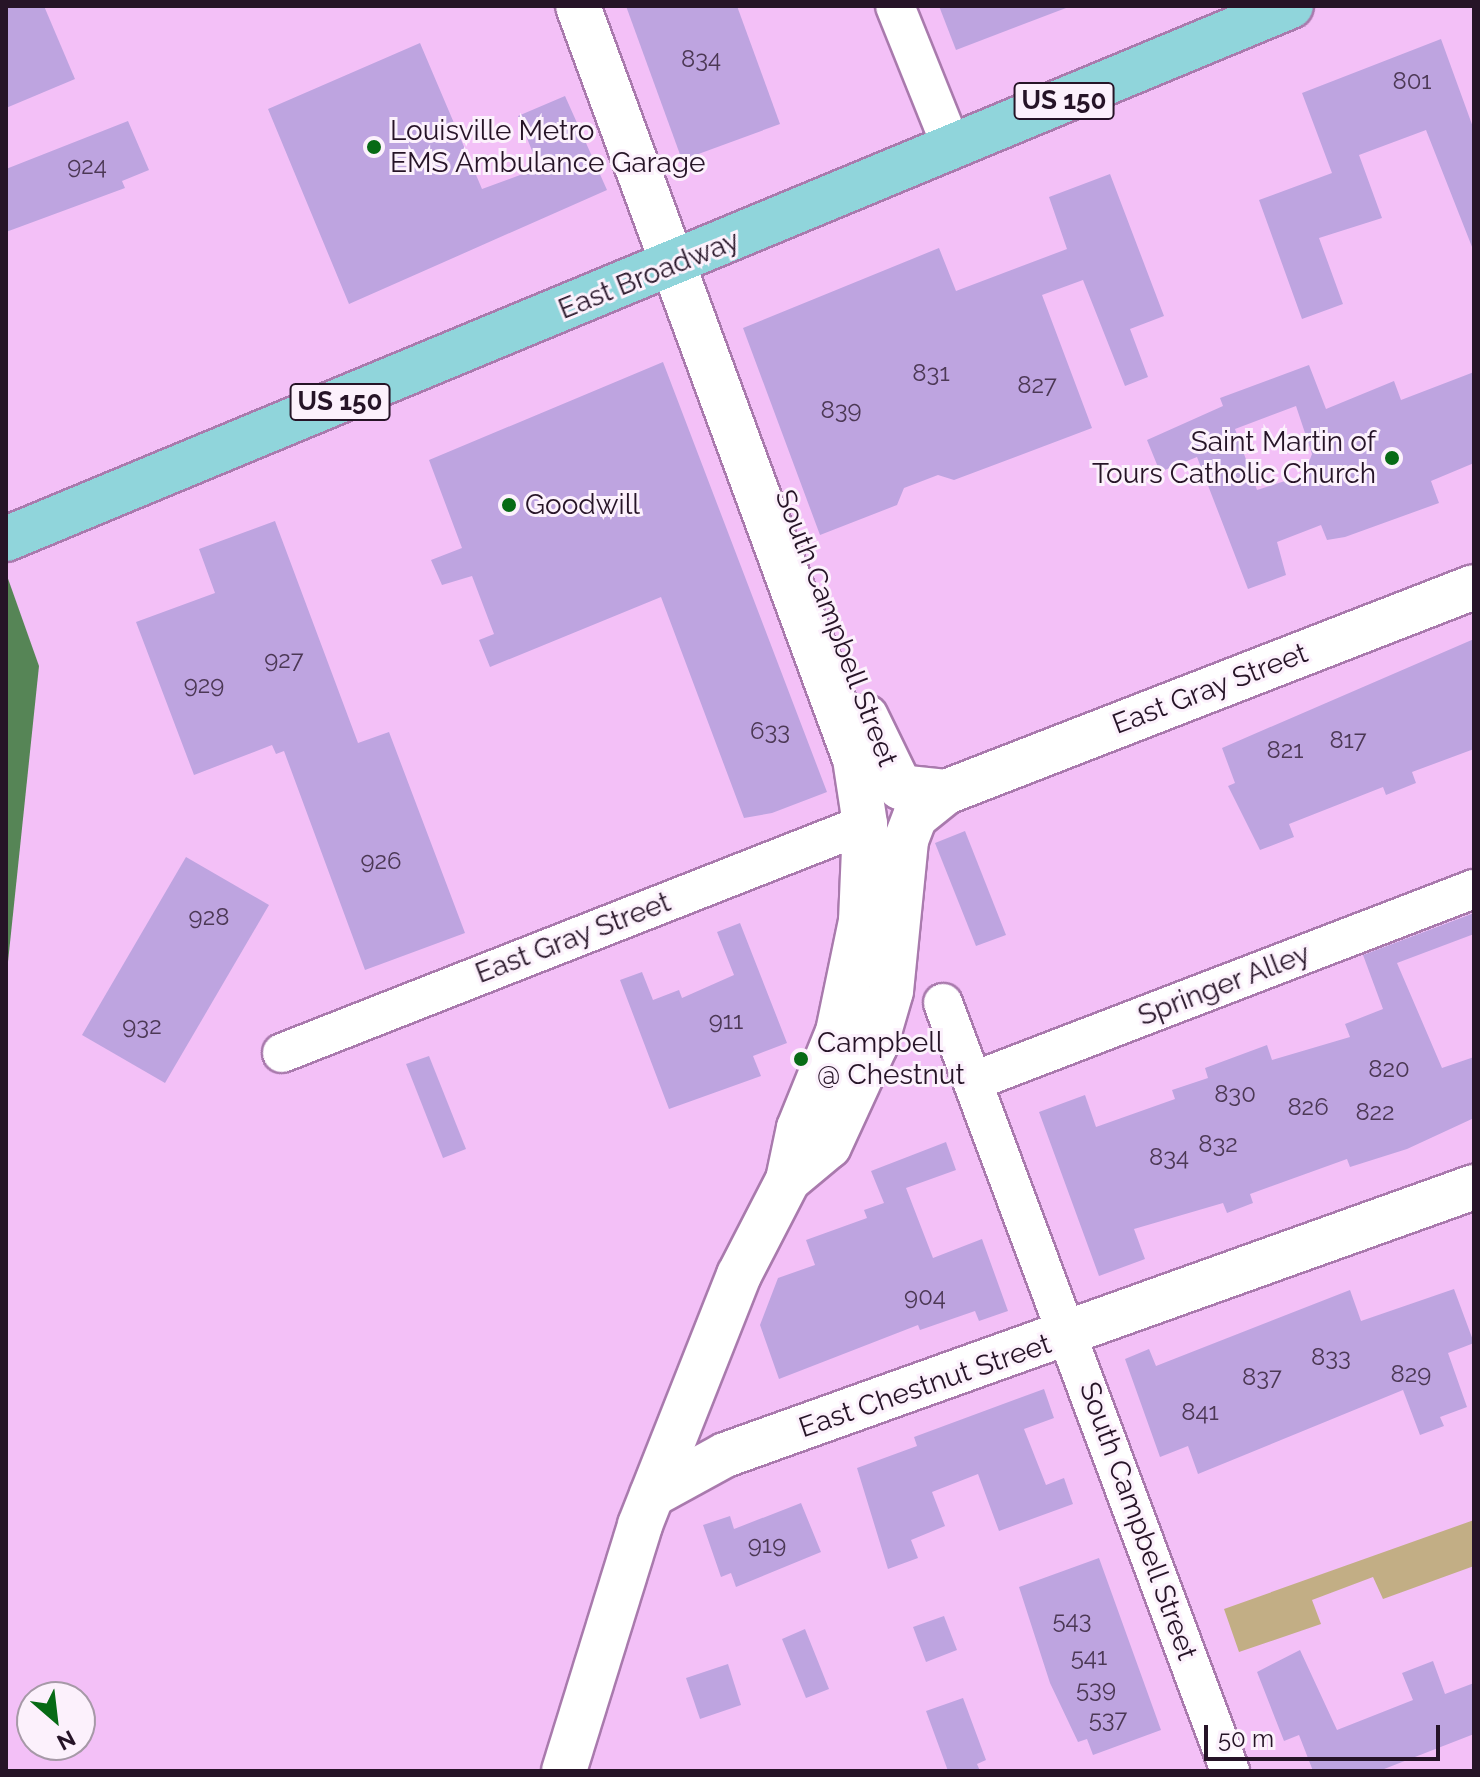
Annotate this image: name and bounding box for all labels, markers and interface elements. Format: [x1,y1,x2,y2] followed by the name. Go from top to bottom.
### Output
[681,45,721,73] house number: 834
[1392,67,1432,95] house number: 801
[1012,79,1116,123] road number: US 150
[390,114,706,180] place label: Louisville Metro EMS Ambulance Garage
[365,138,383,156] marker: Louisville Metro EMS Ambulance Garage
[67,152,107,180] house number: 924
[554,223,744,327] street label: East Broadway
[912,359,950,387] house number: 831
[1017,371,1057,399] house number: 827
[288,380,392,424] road number: US 150
[820,396,862,424] house number: 839
[1092,425,1376,491] place label: Saint Martin of Tours Catholic Church
[1383,449,1401,467] marker: Saint Martin of Tours Catholic Church
[768,485,904,771] street label: South Campbell Street
[525,488,640,522] place label: Goodwill
[500,496,518,514] marker: Goodwill
[1107,636,1313,742] street label: East Gray Street
[264,646,304,674] house number: 927
[184,671,224,699] house number: 929
[750,717,790,745] house number: 633
[1329,726,1367,754] house number: 817
[1266,736,1304,764] house number: 821
[360,847,402,875] house number: 926
[470,885,676,991] street label: East Gray Street
[189,903,229,931] house number: 928
[1133,937,1315,1033] street label: Springer Alley
[709,1007,743,1035] house number: 911
[122,1012,162,1040] house number: 932
[817,1026,965,1092] place label: Campbell @ Chestnut
[792,1050,810,1068] marker: Campbell @ Chestnut
[1368,1055,1410,1083] house number: 820
[1214,1080,1256,1108] house number: 830
[1287,1093,1329,1121] house number: 826
[1355,1098,1395,1126] house number: 822
[1198,1130,1238,1158] house number: 832
[1149,1143,1189,1171] house number: 834
[904,1283,946,1311] house number: 904
[795,1327,1055,1445] street label: East Chestnut Street
[1311,1343,1351,1371] house number: 833
[1391,1360,1431,1388] house number: 829
[1242,1363,1282,1391] house number: 837
[1072,1377,1204,1665] street label: South Campbell Street
[1181,1398,1219,1426] house number: 841
[748,1531,786,1559] house number: 919
[1053,1606,1091,1634] house number: 543
[1071,1643,1107,1671] house number: 541
[1076,1675,1116,1703] house number: 539
[16,1681,96,1761] north arrow
[1089,1705,1127,1733] house number: 537
[1208,1709,1444,1759] scale bar
[1218,1724,1274,1753] text: 50 m
[53,1725,80,1756] text: N

